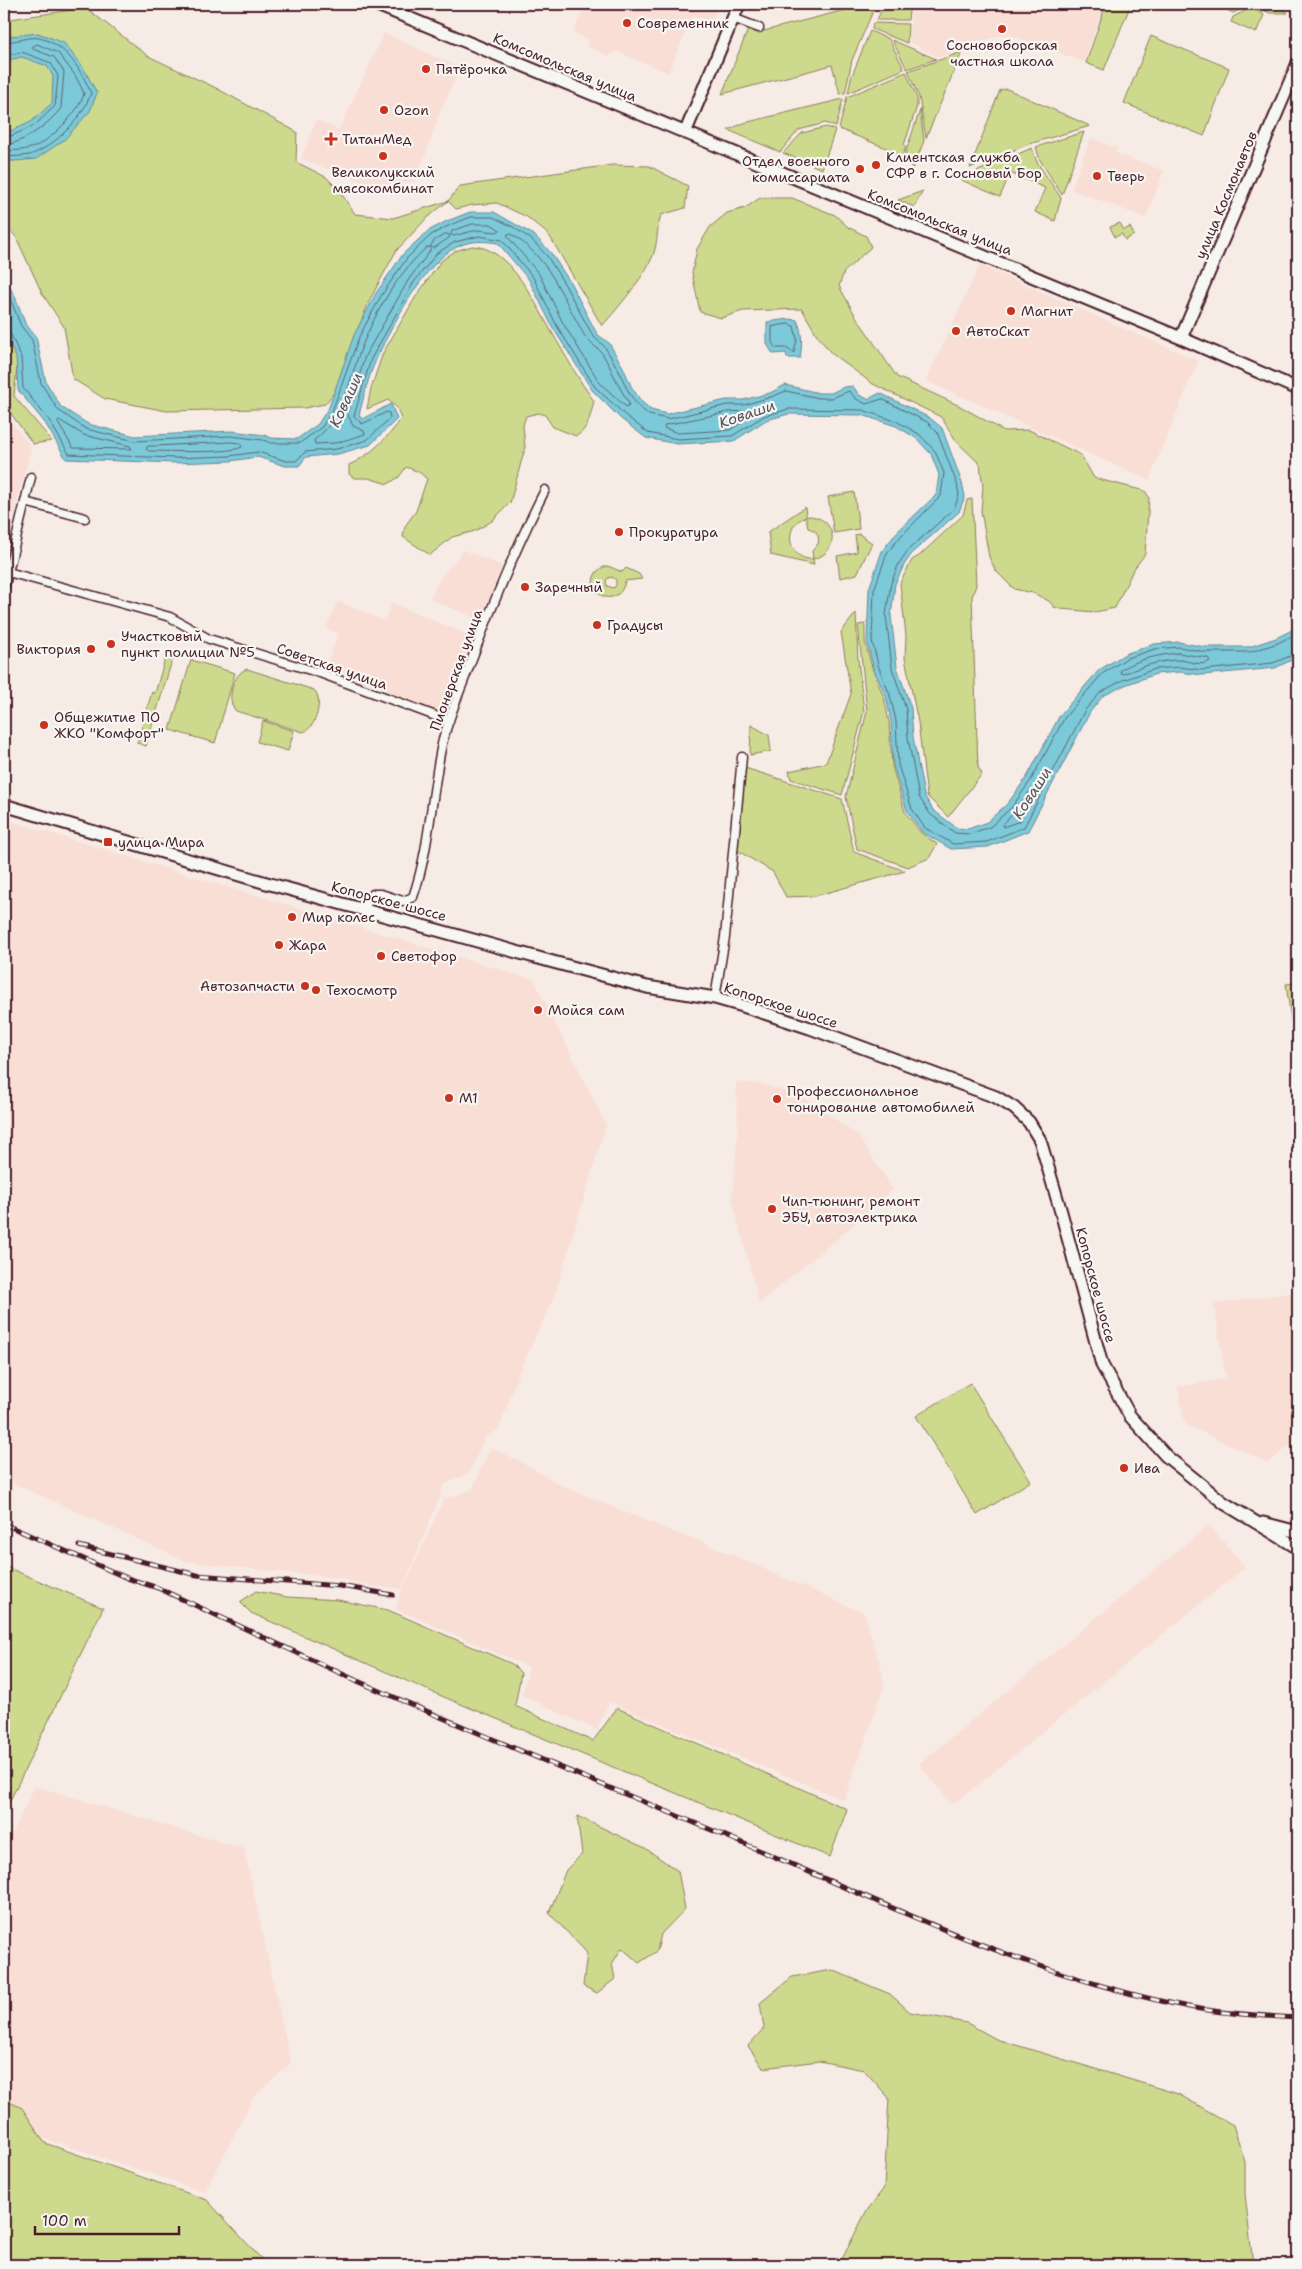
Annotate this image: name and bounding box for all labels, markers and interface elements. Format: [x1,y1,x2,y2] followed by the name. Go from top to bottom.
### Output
[637,14,730,32] place label: Современник
[621,17,633,29] marker: Современник
[996,23,1008,35] marker: Сосновоборская частная школа
[490,29,640,106] street label: Комсомольская улица
[946,36,1058,70] place label: Сосновоборская частная школа
[436,60,507,78] place label: Пятёрочка
[420,63,432,75] marker: Пятёрочка
[394,101,429,119] place label: Ozon
[378,104,390,116] marker: Ozon
[1191,128,1261,262] street label: улица Космонавтов
[342,130,412,148] place label: ТитанМед
[324,132,338,146] marker: ТитанМед
[886,148,1042,182] place label: Клиентская служба СФР в г. Сосновый Бор
[377,150,389,162] marker: Великолукский мясокомбинат
[742,152,850,186] place label: Отдел военного комиссариата
[870,159,882,171] marker: Клиентская служба СФР в г. Сосновый Бор
[331,163,435,197] place label: Великолукский мясокомбинат
[854,163,866,175] marker: Отдел военного комиссариата
[1107,167,1144,185] place label: Тверь
[1091,170,1103,182] marker: Тверь
[865,185,1015,259] street label: Комсомольская улица
[1021,302,1074,320] place label: Магнит
[1005,305,1017,317] marker: Магнит
[966,322,1030,340] place label: АвтоСкат
[950,325,962,337] marker: АвтоСкат
[325,369,367,431] water label: Коваши
[716,395,778,433] water label: Коваши
[629,523,718,541] place label: Прокуратура
[613,526,625,538] marker: Прокуратура
[535,578,603,596] place label: Заречный
[519,581,531,593] marker: Заречный
[426,607,486,733] street label: Пионерская улица
[607,616,663,634] place label: Градусы
[591,619,603,631] marker: Градусы
[121,627,255,661] place label: Участковый пункт полиции №5
[105,638,117,650] marker: Участковый пункт полиции №5
[274,639,390,693] street label: Советская улица
[16,640,81,658] place label: Виктория
[85,643,97,655] marker: Виктория
[54,708,164,742] place label: Общежитие ПО ЖКО "Комфорт"
[38,719,50,731] marker: Общежитие ПО ЖКО "Комфорт"
[1008,763,1056,823] water label: Коваши
[118,833,205,851] place label: улица Мира
[102,836,114,848] marker: улица Мира
[329,877,449,925] street label: Копорское шоссе
[302,908,375,926] place label: Мир колес
[286,911,298,923] marker: Мир колес
[289,936,327,954] place label: Жара
[273,939,285,951] marker: Жара
[391,947,457,965] place label: Светофор
[375,950,387,962] marker: Светофор
[200,977,295,995] place label: Автозапчасти
[722,978,840,1032] street label: Копорское шоссе
[299,980,311,992] marker: Автозапчасти
[326,981,397,999] place label: Техосмотр
[310,984,322,996] marker: Техосмотр
[548,1001,625,1019] place label: Мойся сам
[532,1004,544,1016] marker: Мойся сам
[787,1082,975,1116] place label: Профессиональное тонирование автомобилей
[459,1089,478,1107] place label: М1
[443,1092,455,1104] marker: М1
[771,1093,783,1105] marker: Профессиональное тонирование автомобилей
[782,1192,921,1226] place label: Чип-тюнинг, ремонт ЭБУ, автоэлектрика
[766,1203,778,1215] marker: Чип-тюнинг, ремонт ЭБУ, автоэлектрика
[1072,1225,1120,1345] street label: Копорское шоссе
[1134,1459,1160,1477] place label: Ива
[1118,1462,1130,1474] marker: Ива
[35,2204,179,2236] scale bar
[42,2211,87,2231] text: 100 m

